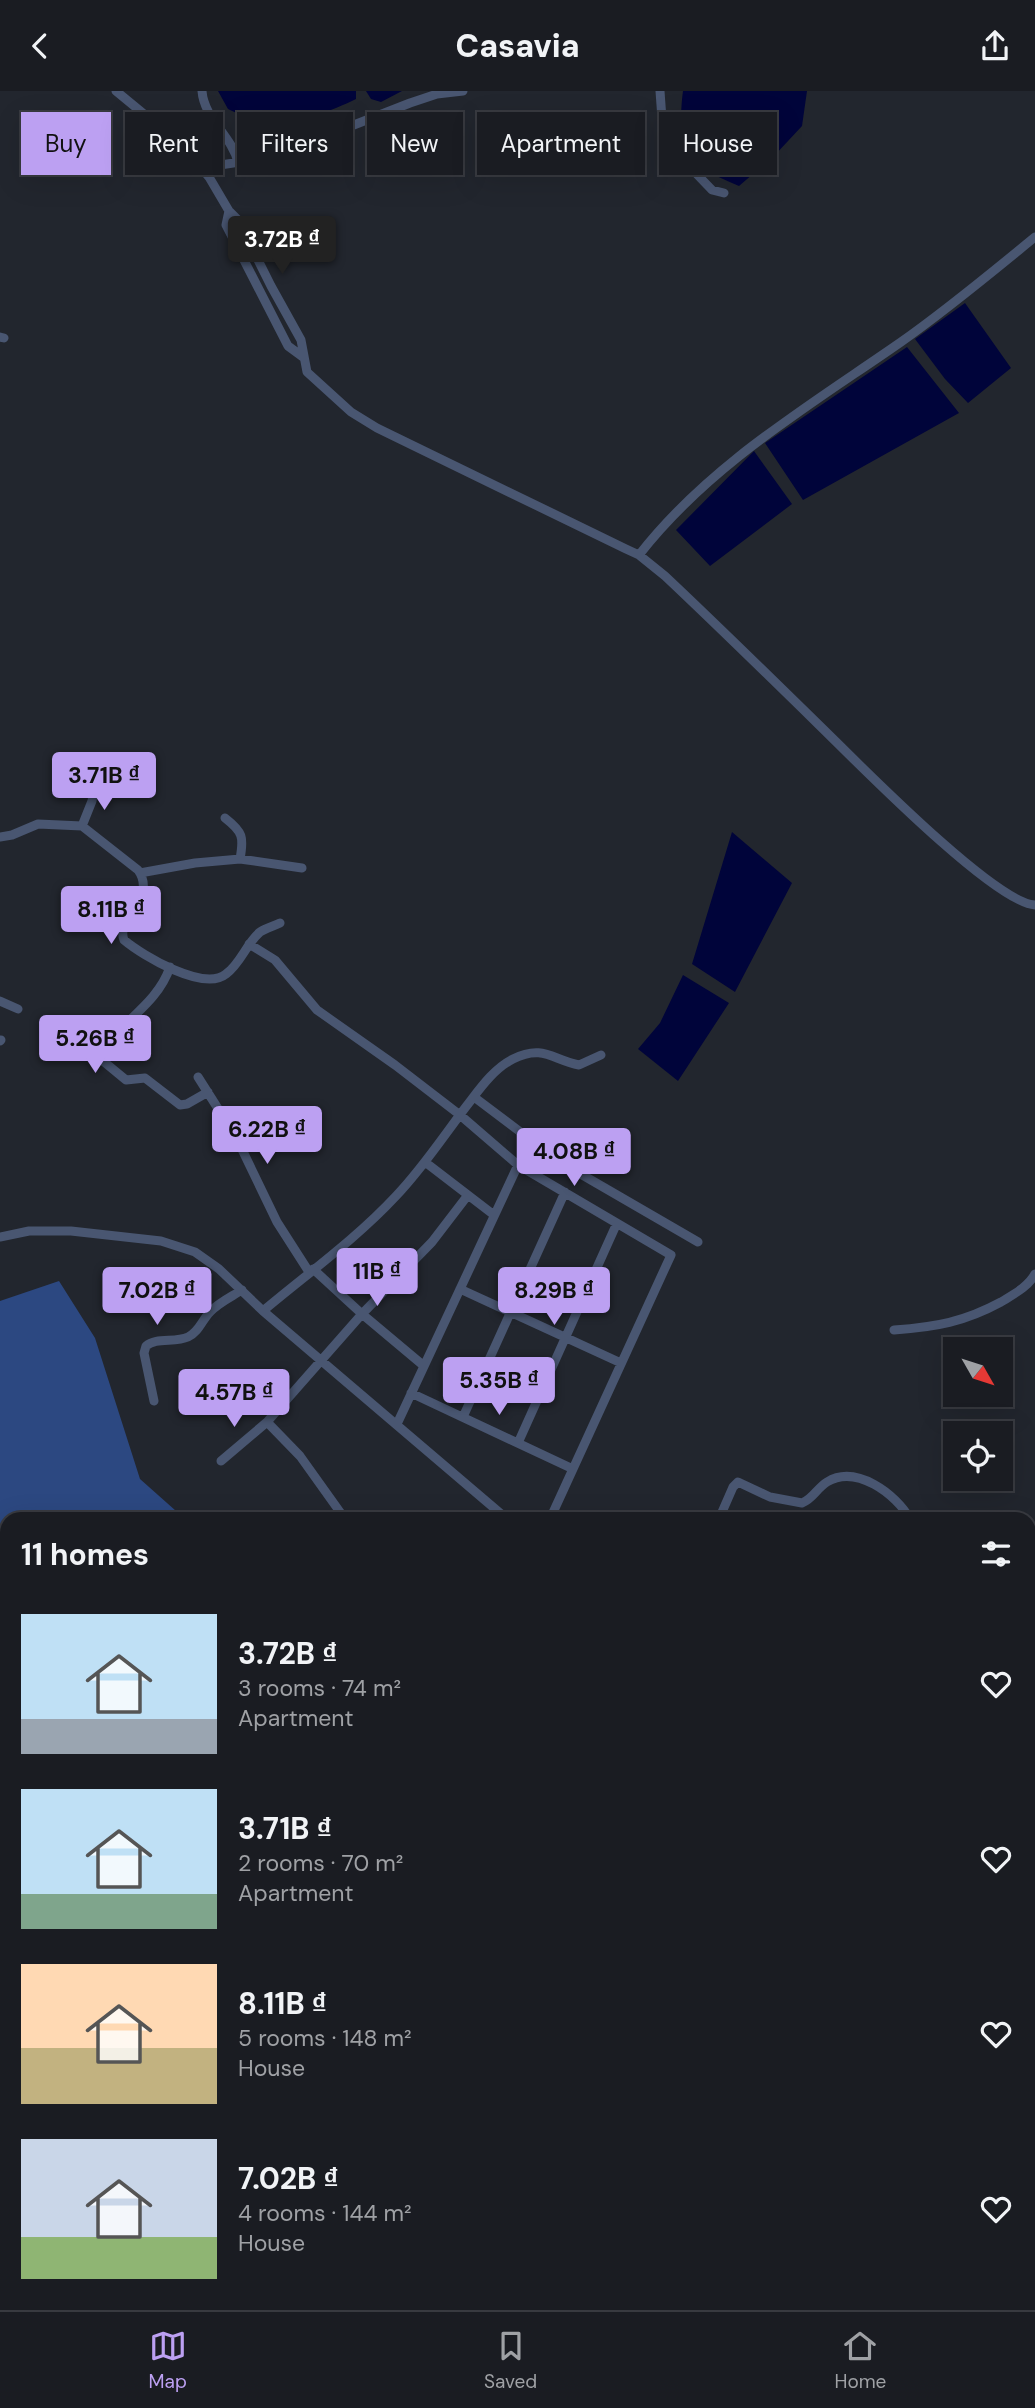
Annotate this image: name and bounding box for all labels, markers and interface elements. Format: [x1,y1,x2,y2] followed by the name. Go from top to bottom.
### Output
[455,25,580,67] text: Casavia
[21,27,59,65] icon: back
[976,27,1014,65] icon: share
[21,112,111,175] chip: Buy
[125,112,223,175] chip: Rent
[237,112,353,175] chip: Filters
[367,112,463,175] chip: New
[477,112,645,175] chip: Apartment
[659,112,777,175] chip: House
[217,216,347,276] pin: 3.72B ₫
[244,224,320,254] text: 3.72B ₫
[39,753,169,812] pin: 3.71B ₫
[68,760,140,790] text: 3.71B ₫
[46,887,176,946] pin: 8.11B ₫
[77,894,145,924] text: 8.11B ₫
[30,1016,160,1075] pin: 5.26B ₫
[55,1023,135,1053] text: 5.26B ₫
[202,1107,332,1166] pin: 6.22B ₫
[228,1114,306,1144] text: 6.22B ₫
[509,1129,639,1188] pin: 4.08B ₫
[533,1136,615,1166] text: 4.08B ₫
[328,1249,426,1308] pin: 11B ₫
[353,1256,401,1286] text: 11B ₫
[92,1267,222,1327] pin: 7.02B ₫
[489,1267,619,1327] pin: 8.29B ₫
[118,1275,196,1305] text: 7.02B ₫
[514,1275,594,1305] text: 8.29B ₫
[943,1337,1013,1407] north arrow
[943,1337,1013,1491] map controls
[434,1357,564,1417] pin: 5.35B ₫
[459,1365,539,1395] text: 5.35B ₫
[169,1369,299,1429] pin: 4.57B ₫
[194,1377,274,1407] text: 4.57B ₫
[943,1421,1013,1491] button: locate
[21,1535,149,1574] text: 11 homes
[977,1535,1015,1573] icon: filters
[238,1634,337,1673] text: 3.72B ₫
[77,1642,161,1726] icon: home
[977,1665,1015,1703] icon: heart
[238,1673,401,1703] text: 3 rooms · 74 m²
[238,1703,353,1733] text: Apartment
[238,1809,332,1848] text: 3.71B ₫
[77,1817,161,1901] icon: home
[977,1840,1015,1878] icon: heart
[238,1848,403,1878] text: 2 rooms · 70 m²
[238,1878,353,1908] text: Apartment
[238,1984,327,2023] text: 8.11B ₫
[77,1992,161,2076] icon: home
[977,2015,1015,2053] icon: heart
[238,2023,412,2053] text: 5 rooms · 148 m²
[238,2053,305,2083] text: House
[238,2159,339,2198] text: 7.02B ₫
[77,2167,161,2251] icon: home
[977,2190,1015,2228] icon: heart
[238,2198,412,2228] text: 4 rooms · 144 m²
[238,2228,305,2258] text: House
[149,2327,187,2394] tab: Map
[484,2327,537,2394] tab: Saved
[834,2327,886,2394] tab: Home

